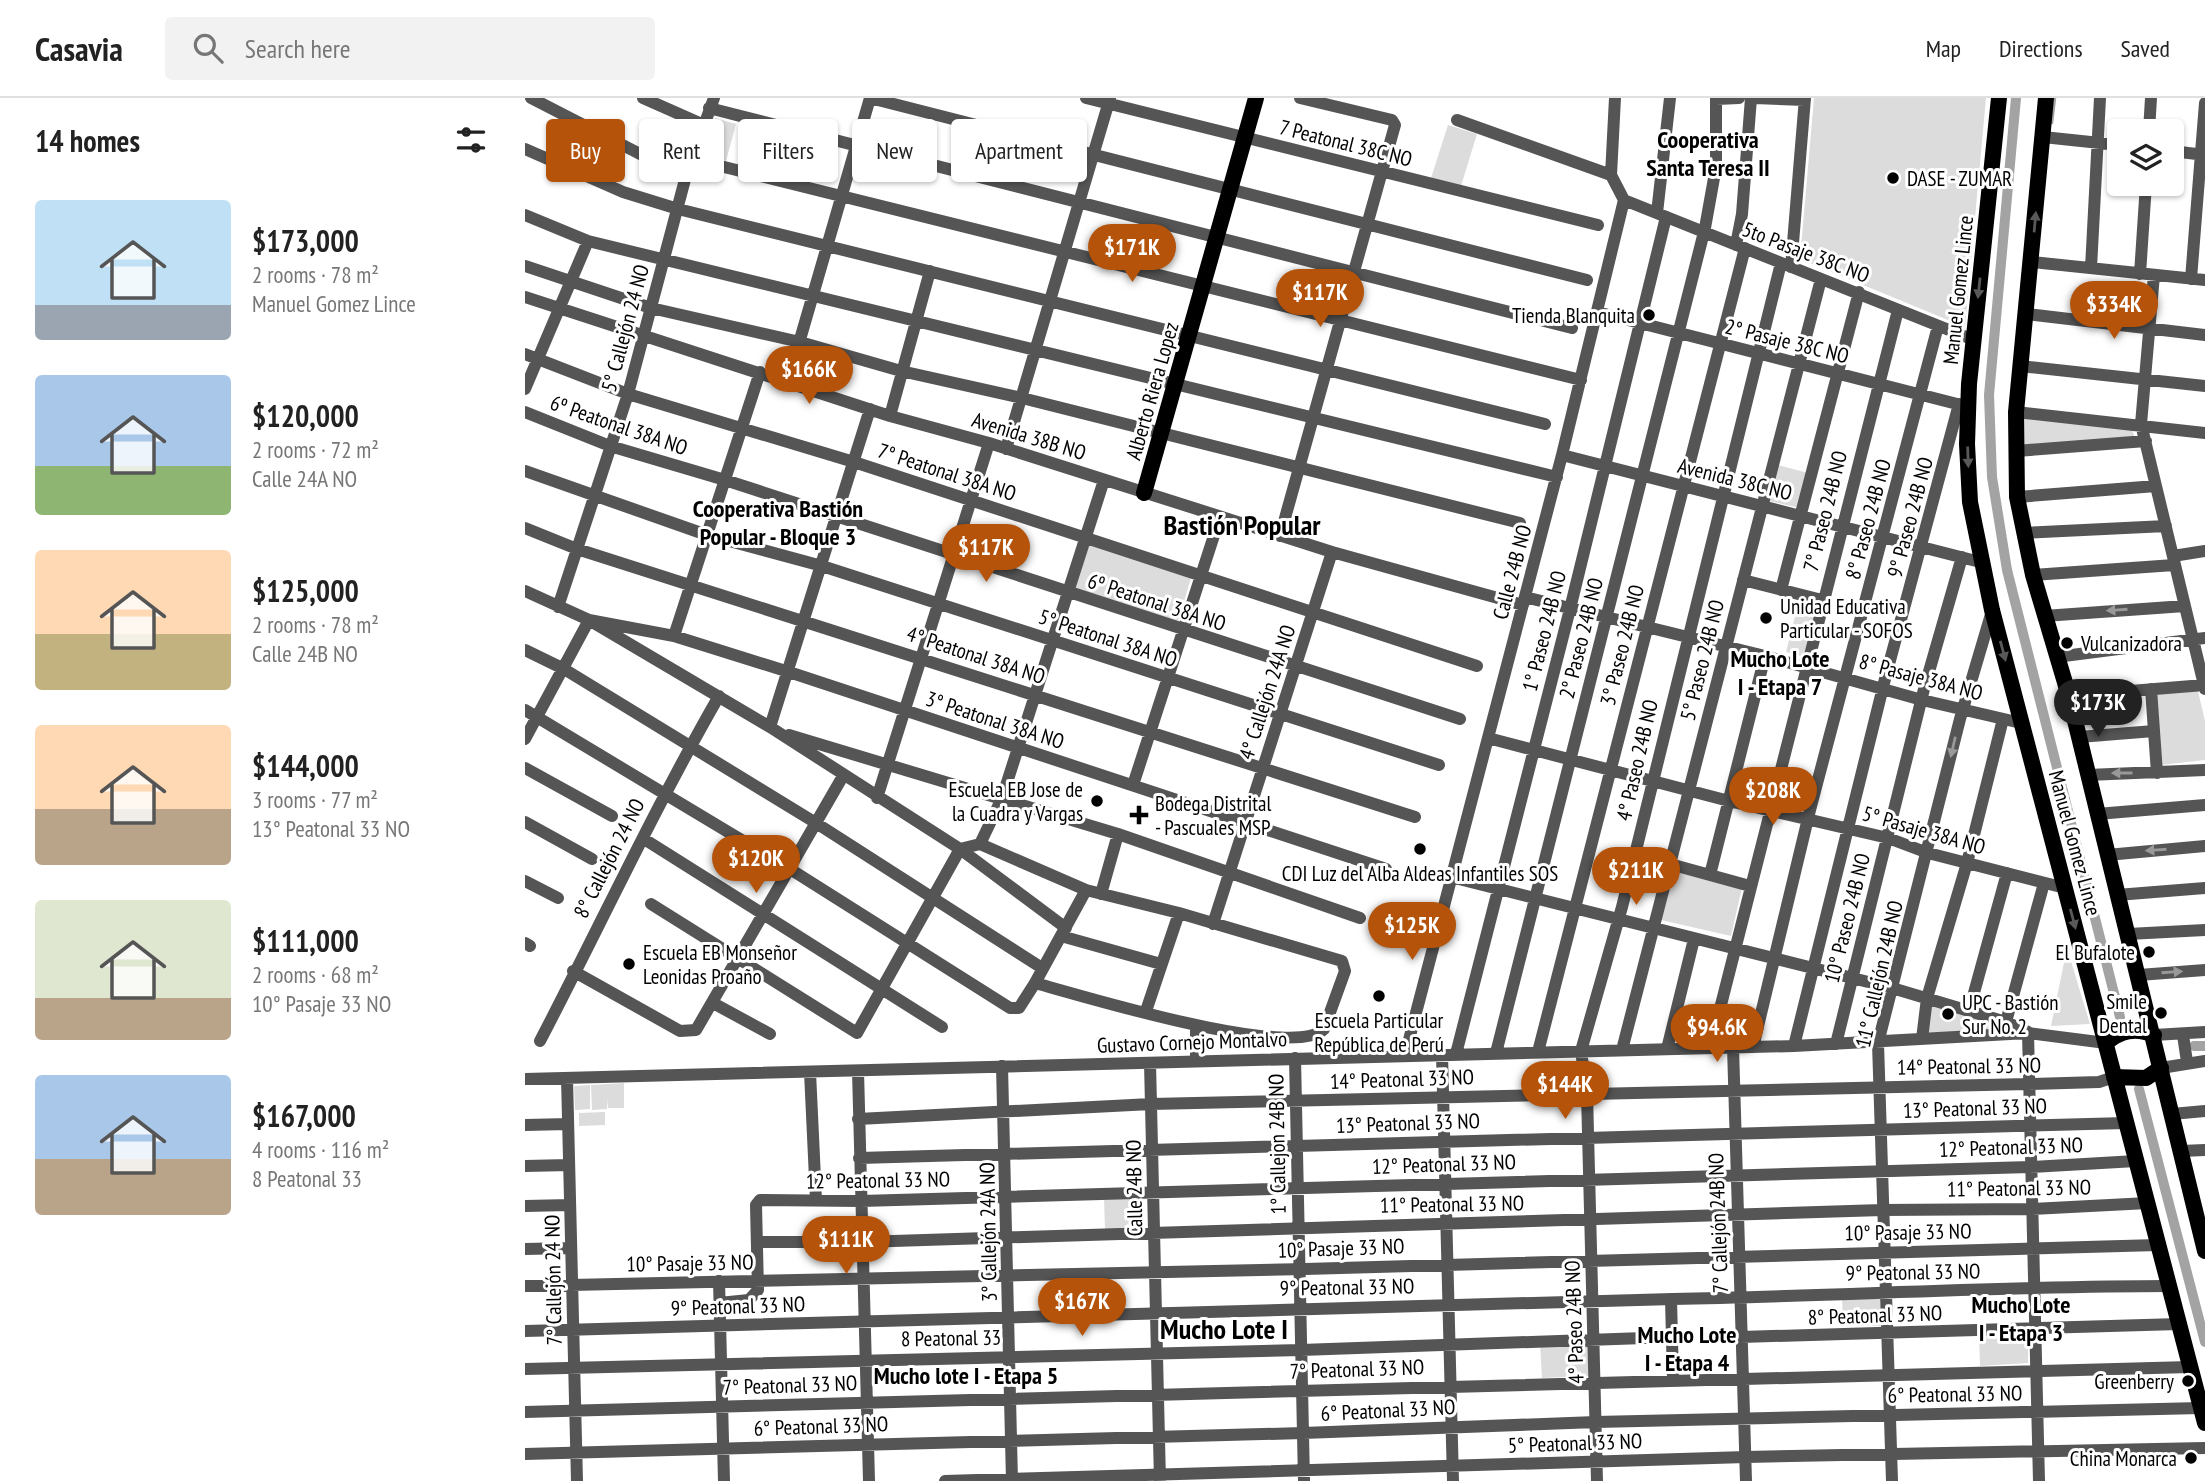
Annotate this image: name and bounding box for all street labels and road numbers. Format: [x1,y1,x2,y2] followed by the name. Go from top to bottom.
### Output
[1277,113,1415,173] street label: 7 Peatonal 38C NO
[1937,214,1979,366] street label: Manuel Gomez Lince
[1739,215,1873,289] street label: 5to Pasaje 38C NO
[595,261,655,395] street label: 5° Callejón 24 NO
[1722,313,1852,369] street label: 2° Pasaje 38C NO
[1119,319,1185,463] street label: Alberto Riera Lopez
[547,389,691,461] street label: 6º Peatonal 38A NO
[969,406,1089,466] street label: Avenida 38B NO
[874,437,1020,507] street label: 7° Peatonal 38A NO
[1797,448,1853,574] street label: 7° Paseo 24B NO
[1675,452,1795,506] street label: Avenida 38C NO
[1881,454,1939,580] street label: 9° Paseo 24B NO
[1839,456,1897,582] street label: 8° Paseo 24B NO
[1486,522,1538,622] street label: Calle 24B NO
[1085,567,1229,637] street label: 6º Peatonal 38A NO
[1516,568,1572,694] street label: 1° Paseo 24B NO
[1553,575,1609,701] street label: 2° Paseo 24B NO
[1594,582,1650,708] street label: 3° Paseo 24B NO
[1674,597,1730,723] street label: 5° Paseo 24B NO
[1035,603,1181,673] street label: 5° Peatonal 38A NO
[903,620,1049,690] street label: 4° Peatonal 38A NO
[1233,621,1301,763] street label: 4° Callejón 24A NO
[1856,648,1986,706] street label: 8° Pasaje 38A NO
[922,685,1068,755] street label: 3° Peatonal 38A NO
[1610,697,1664,823] street label: 4° Paseo 24B NO
[2043,767,2107,919] street label: Manuel Gomez Lince
[567,794,651,922] street label: 8° Callejón 24 NO
[1859,800,1989,860] street label: 5° Pasaje 38A NO
[1818,850,1876,986] street label: 10° Paseo 24B NO
[1849,898,1909,1050] street label: 11° Callejón 24B NO
[1097,1025,1287,1059] street label: Gustavo Cornejo Montalvo
[1897,1051,2041,1081] street label: 14° Peatonal 33 NO
[1329,1063,1475,1095] street label: 14° Peatonal 33 NO
[1262,1073,1292,1215] street label: 1° Callejon 24B NO
[1902,1092,2048,1124] street label: 13° Peatonal 33 NO
[1335,1107,1481,1139] street label: 13° Peatonal 33 NO
[1938,1131,2084,1163] street label: 12° Peatonal 33 NO
[1120,1139,1148,1237] street label: Calle 24B NO
[1371,1148,1517,1180] street label: 12° Peatonal 33 NO
[1702,1152,1734,1294] street label: 7° Callejón 24B NO
[973,1162,1003,1302] street label: 3° Callejón 24A NO
[806,1165,950,1195] street label: 12° Peatonal 33 NO
[1947,1173,2091,1203] street label: 11° Peatonal 33 NO
[1380,1189,1524,1219] street label: 11° Peatonal 33 NO
[538,1214,568,1346] street label: 7° Callejón 24 NO
[1844,1217,1972,1247] street label: 10° Pasaje 33 NO
[1277,1232,1405,1264] street label: 10° Pasaje 33 NO
[626,1248,754,1278] street label: 10° Pasaje 33 NO
[1845,1257,1981,1287] street label: 9° Peatonal 33 NO
[1558,1260,1590,1384] street label: 4° Paseo 24B NO
[1279,1272,1415,1302] street label: 9° Peatonal 33 NO
[670,1290,806,1322] street label: 9° Peatonal 33 NO
[1807,1299,1943,1331] street label: 8° Peatonal 33 NO
[901,1324,1001,1352] street label: 8 Peatonal 33
[1289,1353,1425,1385] street label: 7° Peatonal 33 NO
[722,1369,858,1401] street label: 7° Peatonal 33 NO
[1887,1379,2023,1409] street label: 6° Peatonal 33 NO
[1320,1393,1456,1427] street label: 6° Peatonal 33 NO
[753,1410,889,1442] street label: 6° Peatonal 33 NO
[1507,1427,1643,1459] street label: 5° Peatonal 33 NO

